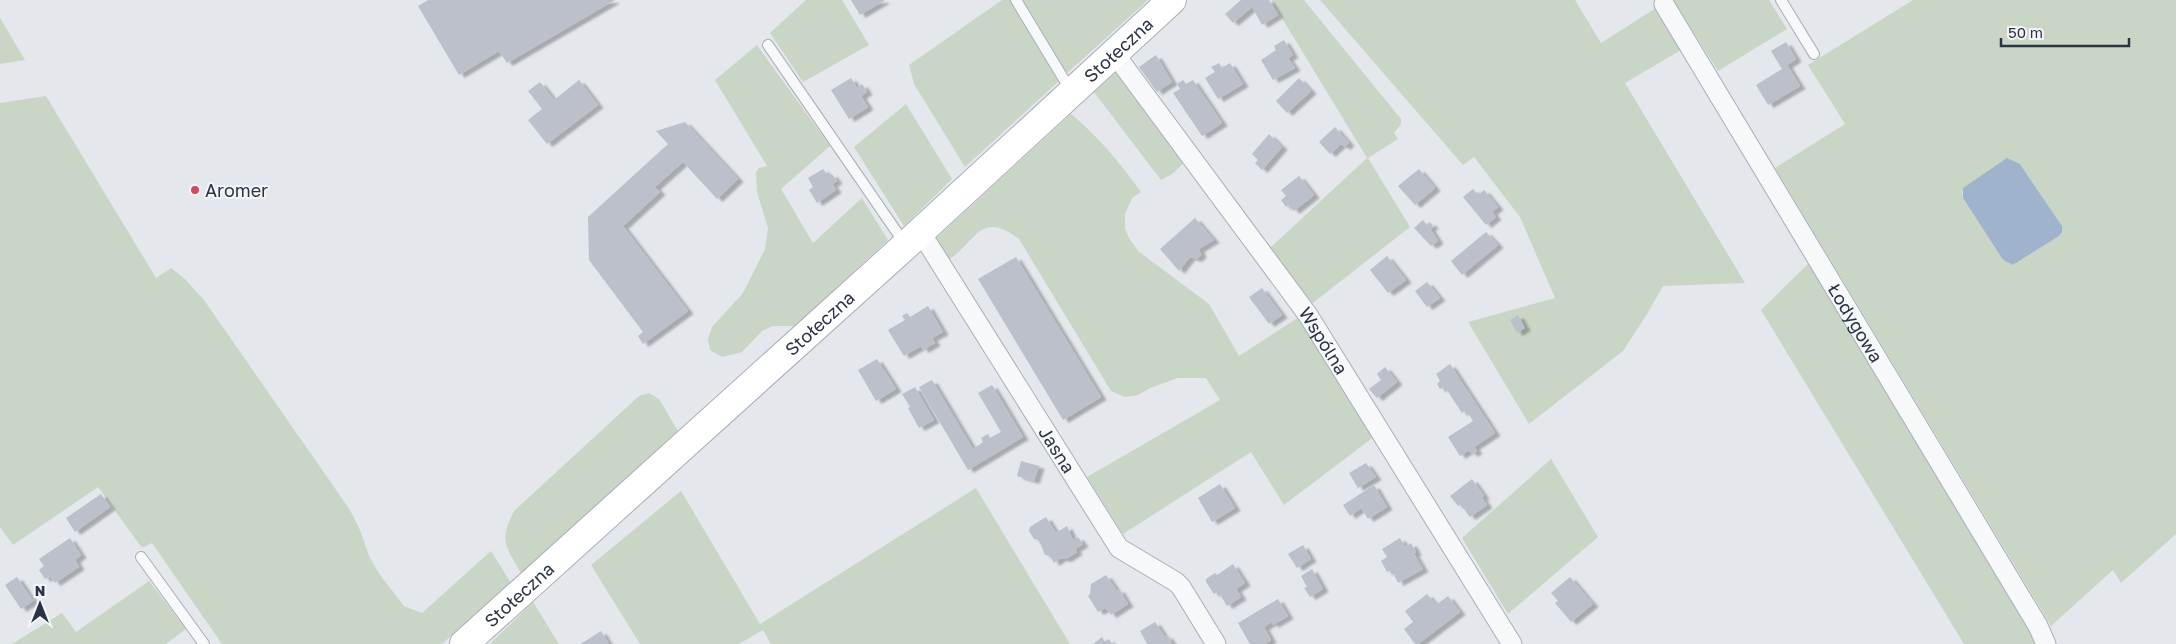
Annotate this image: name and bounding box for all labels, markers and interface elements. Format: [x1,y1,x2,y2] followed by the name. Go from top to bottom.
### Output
[1079,12,1157,87] street label: Stołeczna
[2001,15,2128,47] scale bar
[2008,23,2043,41] text: 50 m
[205,179,268,201] place label: Aromer
[189,184,201,196] marker: Aromer
[1824,279,1888,366] street label: Łodygowa
[780,286,859,360] street label: Stołeczna
[1295,303,1353,378] street label: Wspólna
[1034,422,1080,477] street label: Jasna
[480,557,558,631] street label: Stołeczna
[15,579,65,629] north arrow
[35,582,45,599] text: N

